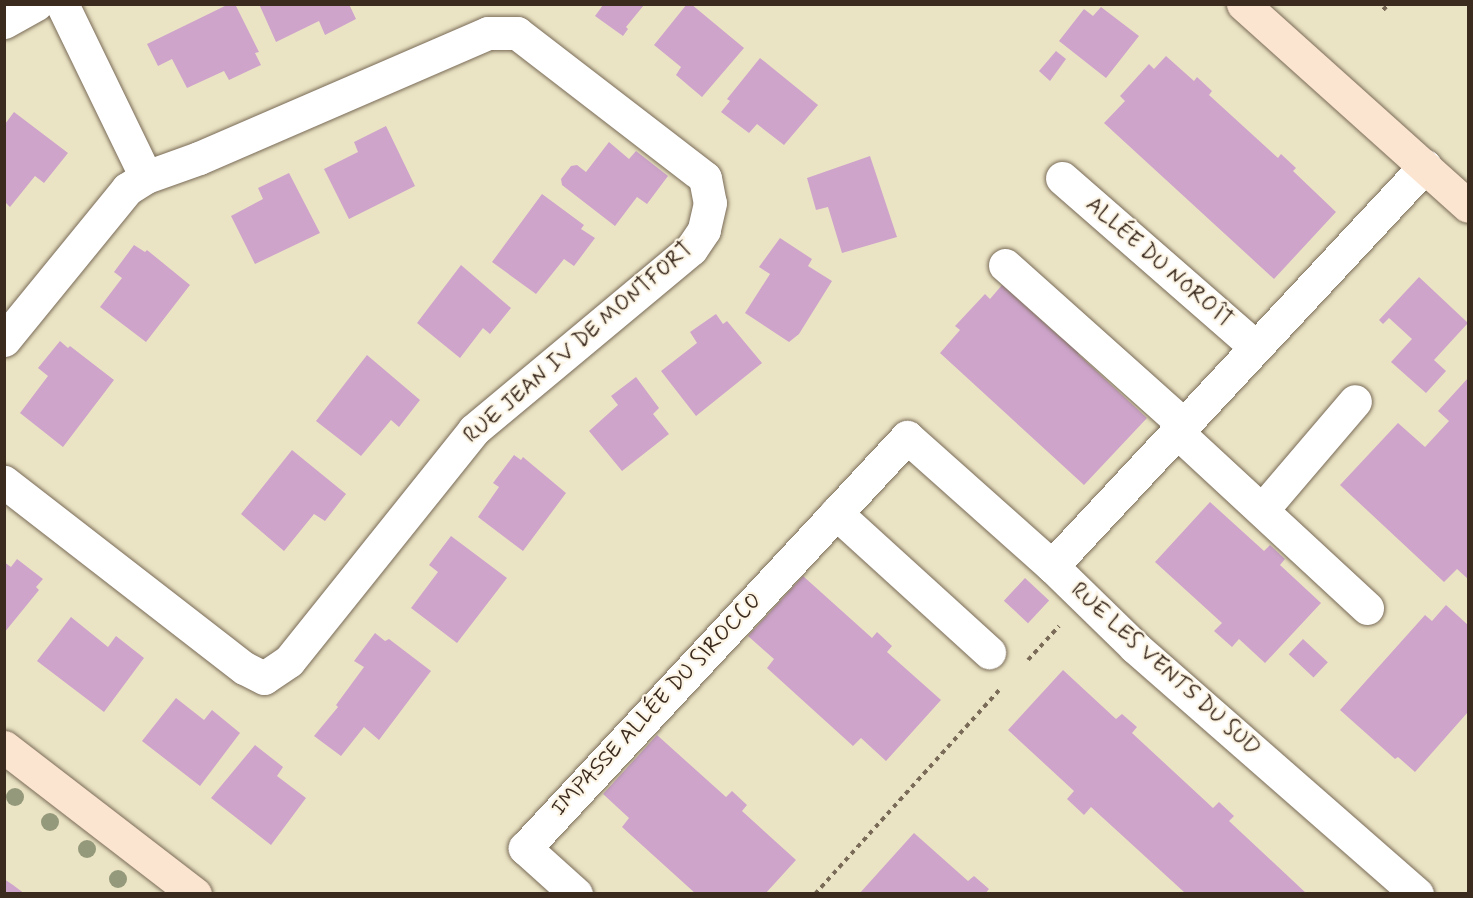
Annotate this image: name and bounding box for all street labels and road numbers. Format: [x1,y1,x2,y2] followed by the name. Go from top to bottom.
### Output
[1081,193,1237,333] street label: ALLÉE DU NOROÎT
[460,237,698,449] street label: RUE JEAN IV DE MONTFORT
[1066,579,1264,761] street label: RUE LES VENTS DU SUD
[545,587,769,823] street label: IMPASSE ALLÉE DU SIROCCO

